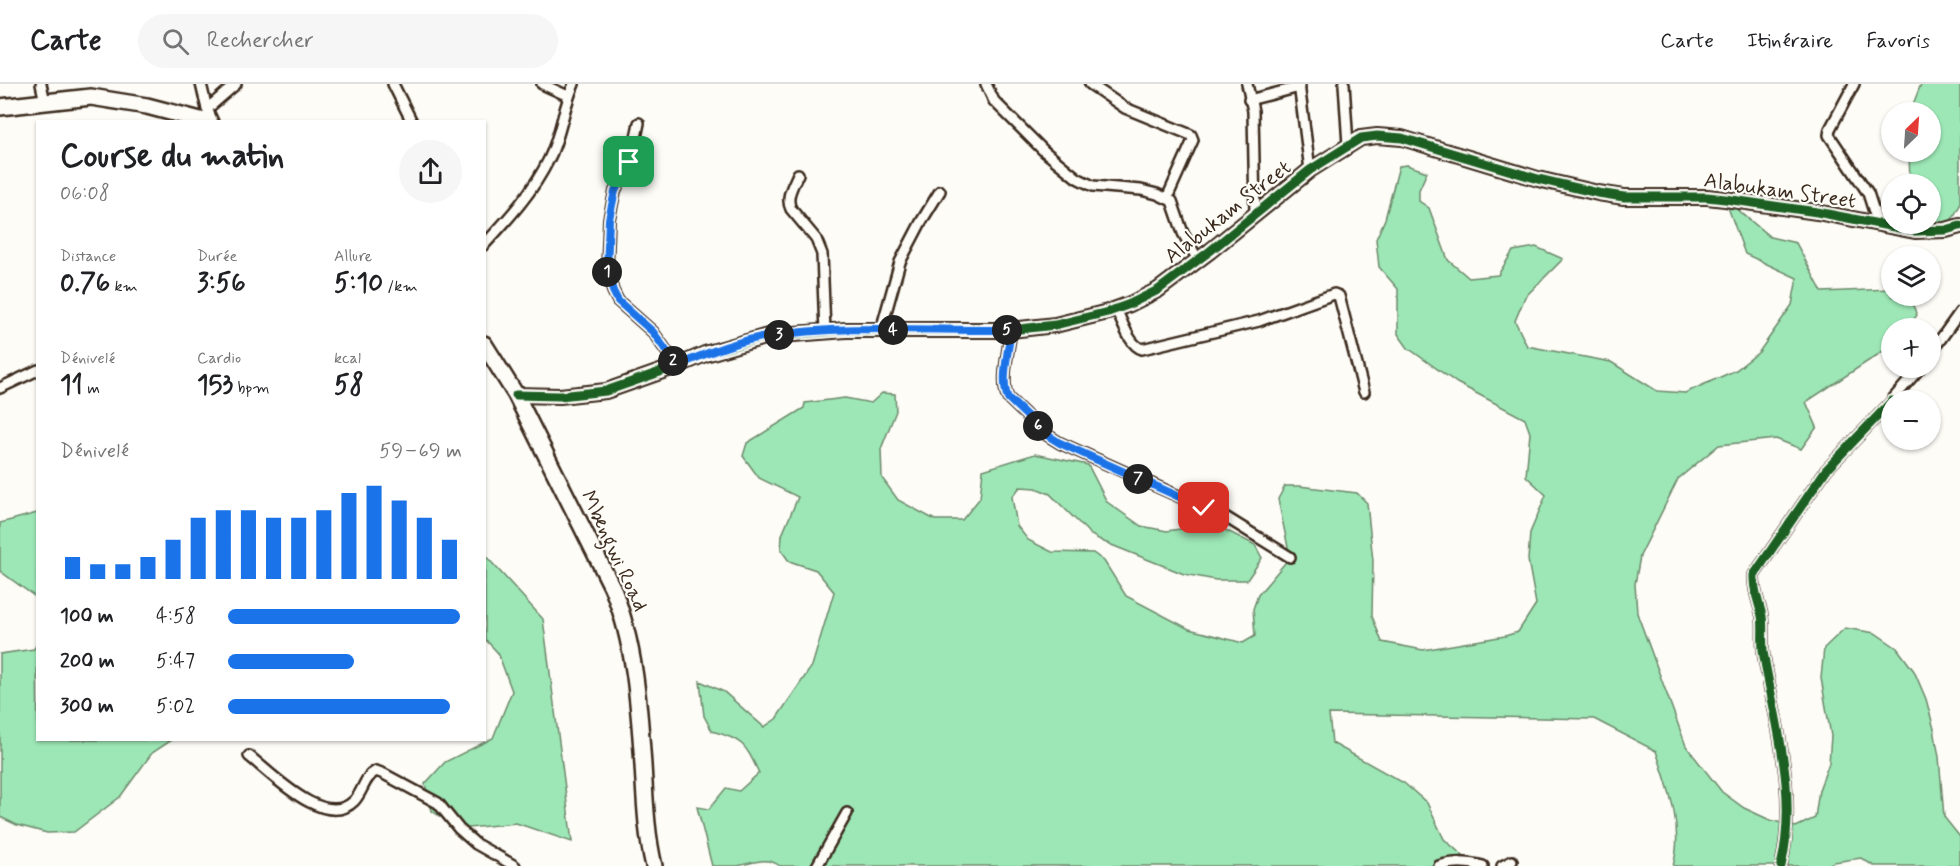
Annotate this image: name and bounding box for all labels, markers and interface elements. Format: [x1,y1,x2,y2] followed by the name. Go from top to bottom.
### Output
[138,14,558,68] search box
[30,23,102,60] text: Carte
[159,25,192,58] icon: search
[207,27,314,55] text: Rechercher
[1660,27,1714,55] text: Carte
[1747,27,1833,55] text: Itinéraire
[1866,27,1930,55] text: Favoris
[1881,102,1941,162] north arrow
[1881,102,1941,450] map controls
[60,135,284,179] text: Course du matin
[603,136,654,187] pin
[399,140,462,203] button: share
[612,145,645,178] icon: arrive
[1159,154,1297,270] street label: Alabukam Street
[1702,166,1858,216] street label: Alabukam Street
[1881,174,1941,234] button: locate
[60,180,110,207] text: 06:08
[60,246,116,267] text: Distance
[197,246,237,267] text: Durée
[334,246,372,267] text: Allure
[1881,246,1941,306] button: layers
[592,257,622,287] pin: 1
[603,261,611,282] text: 1
[60,267,110,301] text: 0.76
[197,267,246,301] text: 3:56
[334,267,383,301] text: 5:10
[110,276,138,297] text: km
[383,276,418,297] text: /km
[878,315,908,345] pin: 4
[992,315,1022,345] pin: 5
[1881,318,1941,378] button: +
[888,319,898,340] text: 4
[1002,319,1012,340] text: 5
[764,320,794,350] pin: 3
[775,324,783,345] text: 3
[658,346,688,376] pin: 2
[60,348,115,369] text: Dénivelé
[197,348,241,369] text: Cardio
[334,348,361,369] text: kcal
[669,350,677,371] text: 2
[60,369,83,403] text: 11
[197,369,233,403] text: 153
[334,369,364,403] text: 58
[83,378,100,399] text: m
[233,378,270,399] text: bpm
[1881,390,1941,450] button: −
[1023,411,1053,441] pin: 6
[1034,415,1042,436] text: 6
[60,438,129,465] text: Dénivelé
[379,438,462,465] text: 59–69 m
[1123,464,1153,494] pin: 7
[1133,468,1143,489] text: 7
[1178,482,1229,533] pin
[572,486,654,617] street label: Mbengwi Road
[1187,491,1220,524] icon: check
[60,603,114,630] text: 100 m
[156,603,196,630] text: 4:58
[60,648,115,675] text: 200 m
[156,648,195,675] text: 5:47
[60,693,114,720] text: 300 m
[156,693,195,720] text: 5:02

